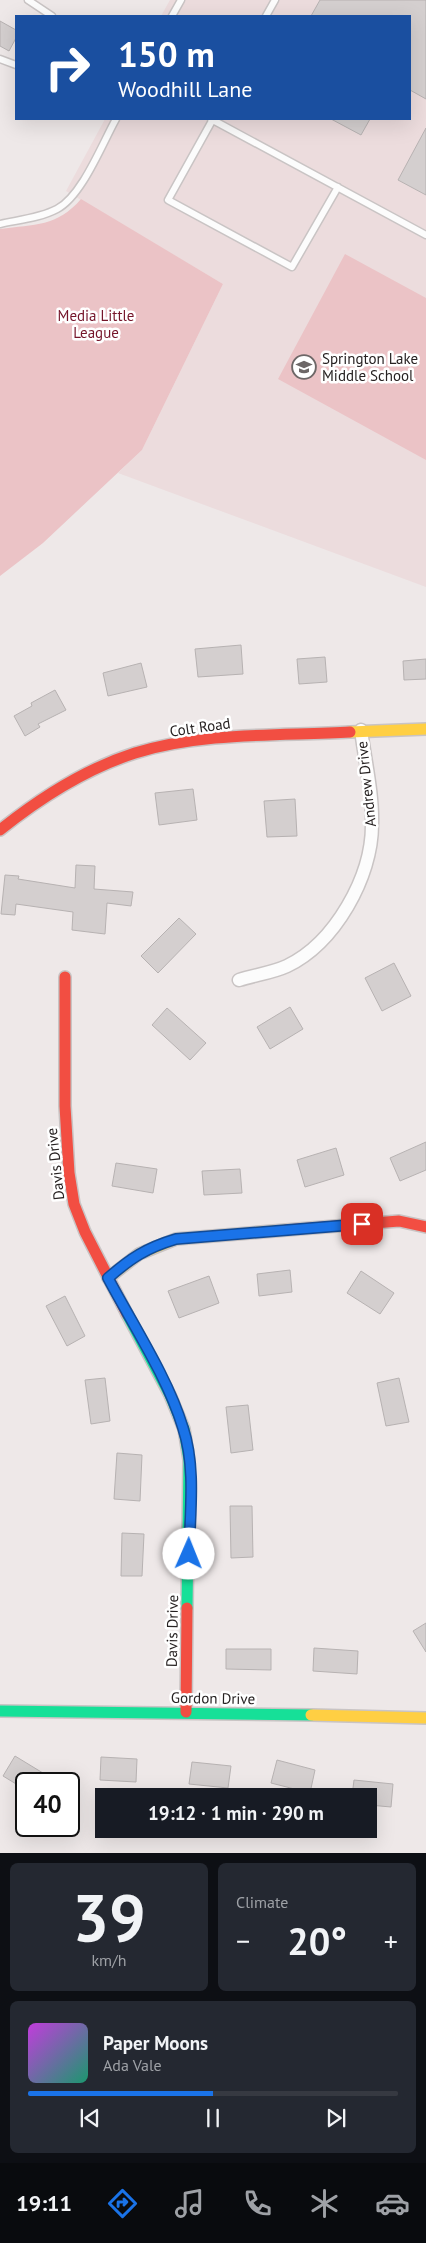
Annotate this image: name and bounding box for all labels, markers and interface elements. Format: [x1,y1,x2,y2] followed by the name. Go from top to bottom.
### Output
[118,31,215,77] text: 150 m
[35,35,100,100] icon: right
[118,75,252,103] text: Woodhill Lane
[58,306,134,342] park label: Media Little League
[322,349,418,385] place label: Springton Lake Middle School
[291,354,317,380] school or university icon: Springton Lake Middle School
[168,713,232,741] street label: Colt Road
[352,740,380,828] street label: Andrew Drive
[42,1127,68,1201] street label: Davis Drive
[341,1203,383,1245] pin
[348,1210,376,1238] icon: arrive
[162,1527,214,1579] position arrow
[162,1595,182,1667] street label: Davis Drive
[171,1688,255,1708] street label: Gordon Drive
[15,1772,80,1837] speed limit sign: 40
[148,1801,324,1825] text: 19:12 · 1 min · 290 m
[72,1875,146,1959] text: 39
[236,1892,288,1912] text: Climate
[287,1916,347,1965] text: 20°
[236,1922,250,1959] text: −
[384,1922,398,1959] text: +
[91,1950,127,1970] text: km/h
[103,2031,208,2055] text: Paper Moons
[103,2055,162,2075] text: Ada Vale
[76,2104,104,2132] icon: previous
[199,2104,227,2132] icon: pause
[322,2104,350,2132] icon: next
[105,2186,140,2221] icon: directions
[172,2186,207,2221] icon: music
[240,2186,275,2221] icon: phone
[307,2186,342,2221] icon: climate
[375,2186,410,2221] icon: car
[16,2189,72,2217] text: 19:11

